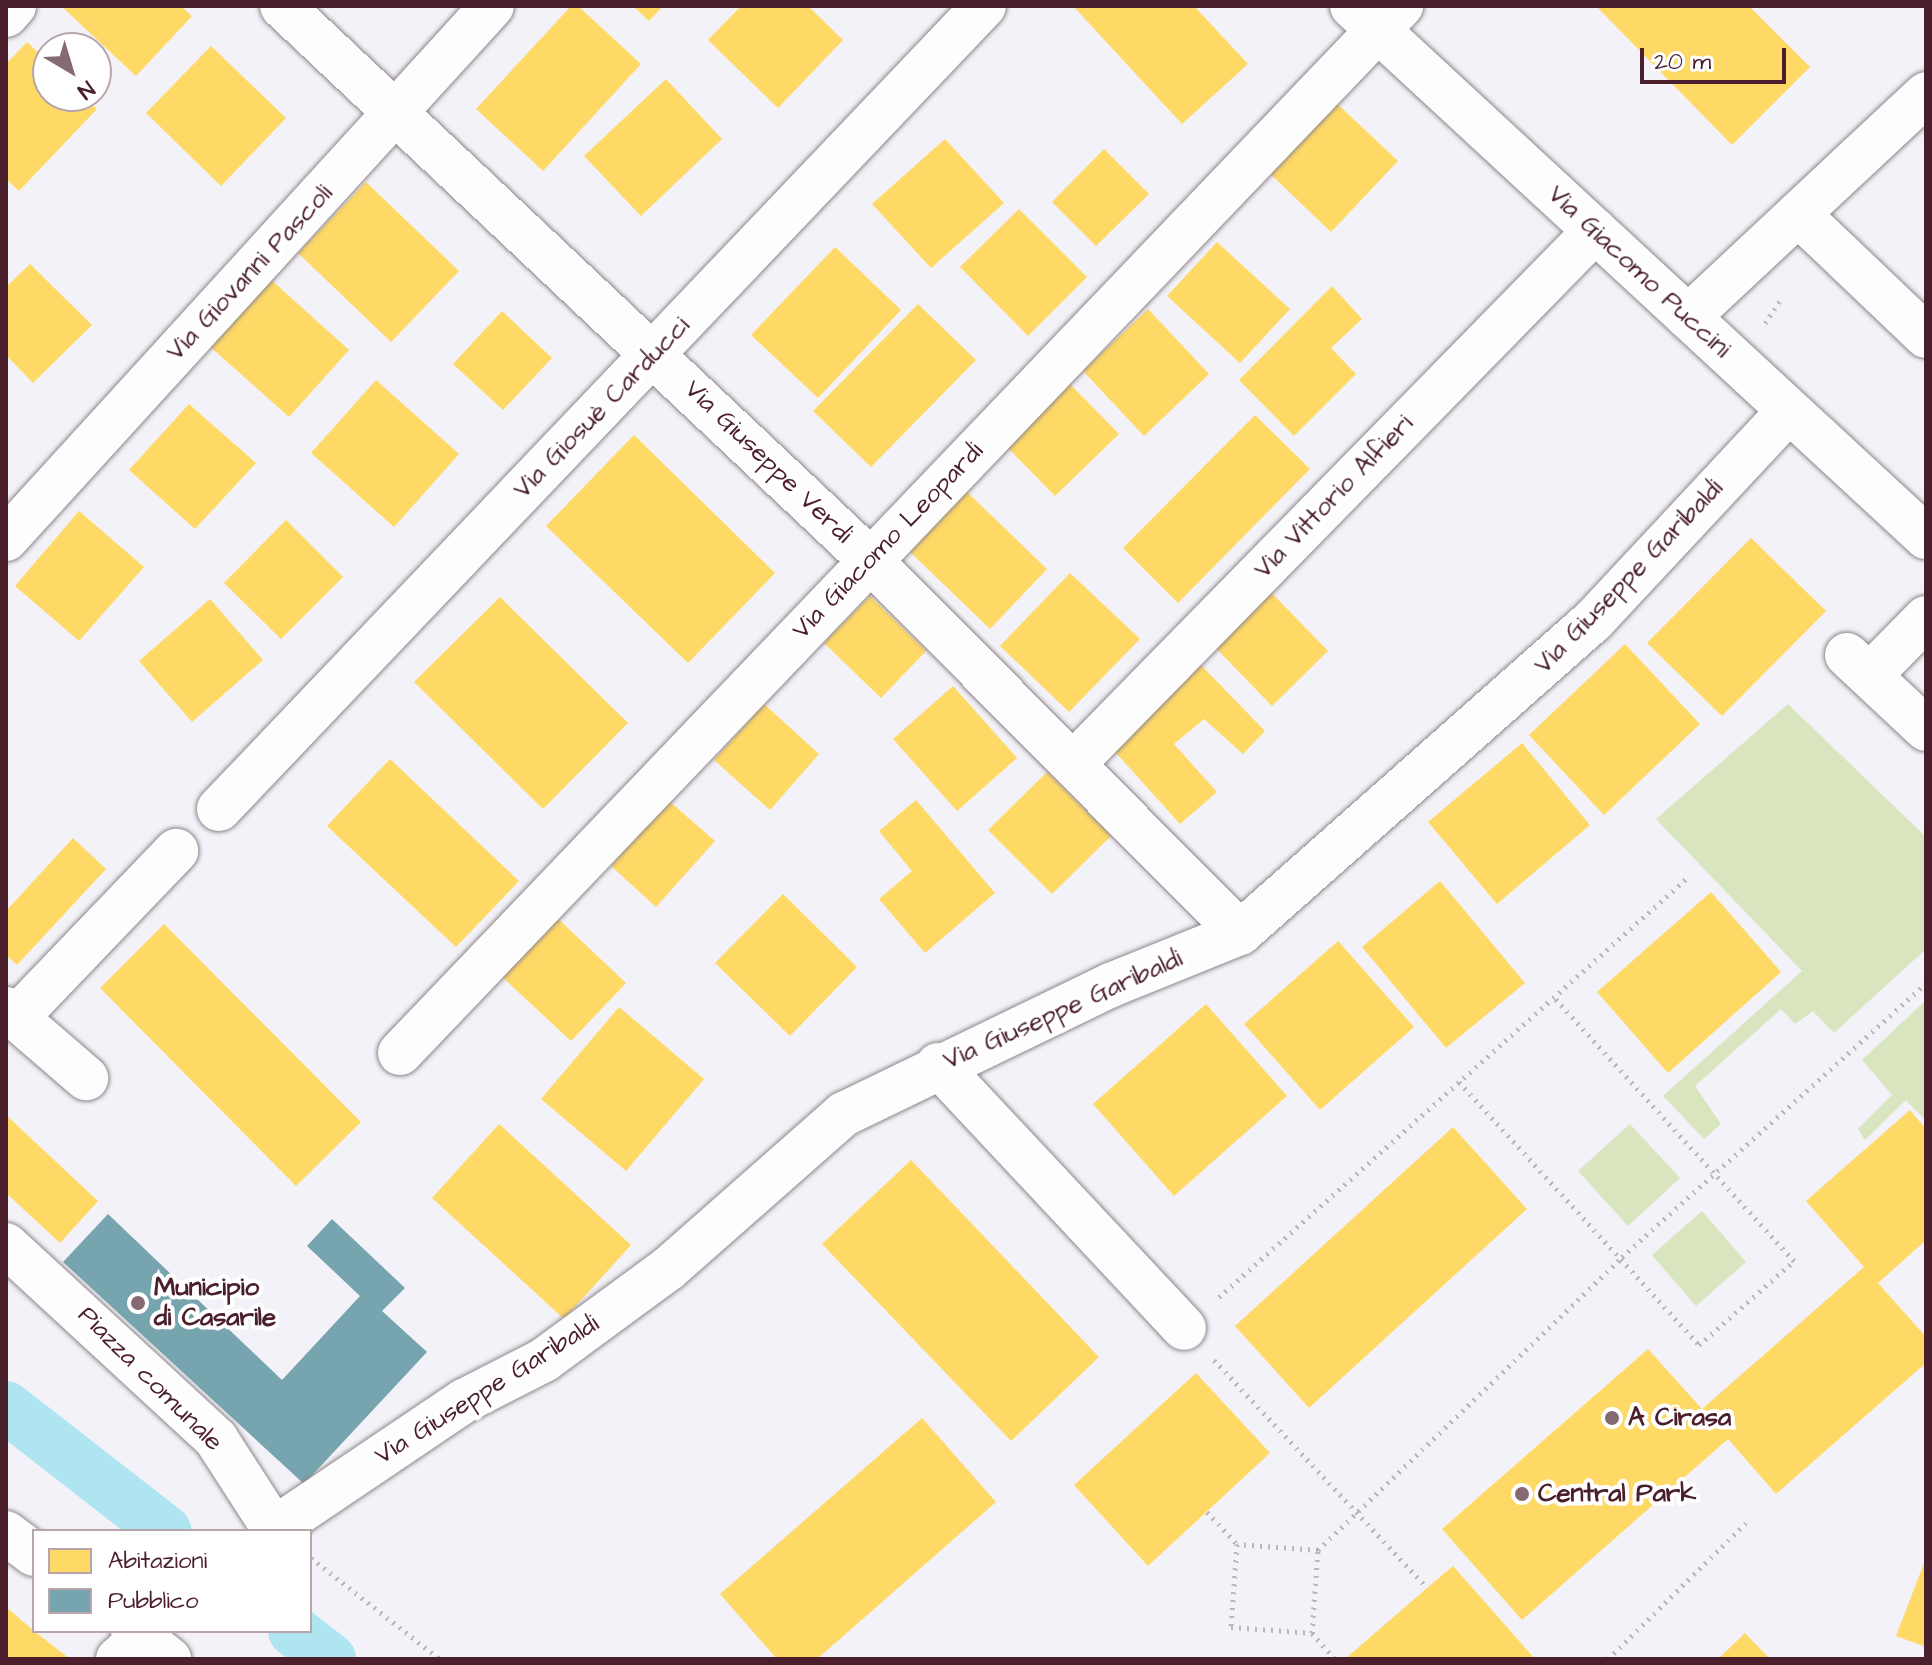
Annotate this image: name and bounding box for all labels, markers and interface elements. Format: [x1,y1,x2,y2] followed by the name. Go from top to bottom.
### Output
[32,32,112,112] north arrow
[1644,32,1790,82] scale bar
[1654,45,1711,79] text: 20 m
[71,73,101,106] text: N
[160,178,340,368] street label: Via Giovanni Pascoli
[1541,179,1737,365] street label: Via Giacomo Puccini
[507,311,697,505] street label: Via Giosuè Carducci
[677,374,859,550] street label: Via Giuseppe Verdi
[1248,409,1420,585] street label: Via Vittorio Alfieri
[786,436,990,646] street label: Via Giacomo Leopardi
[1528,473,1730,681] street label: Via Giuseppe Garibaldi
[939,943,1187,1077] street label: Via Giuseppe Garibaldi
[154,1272,276,1334] place label: Municipio di Casarile
[129,1294,147,1312] marker: Municipio di Casarile
[71,1300,229,1458] street label: Piazza comunale
[369,1308,605,1472] street label: Via Giuseppe Garibaldi
[1628,1402,1731,1434] place label: A Cirasa
[1603,1409,1621,1427] marker: A Cirasa
[1538,1478,1696,1510] place label: Central Park
[1513,1485,1531,1503] marker: Central Park
[32,1529,312,1633] legend
[108,1544,207,1578] text: Abitazioni
[108,1584,199,1618] text: Pubblico

